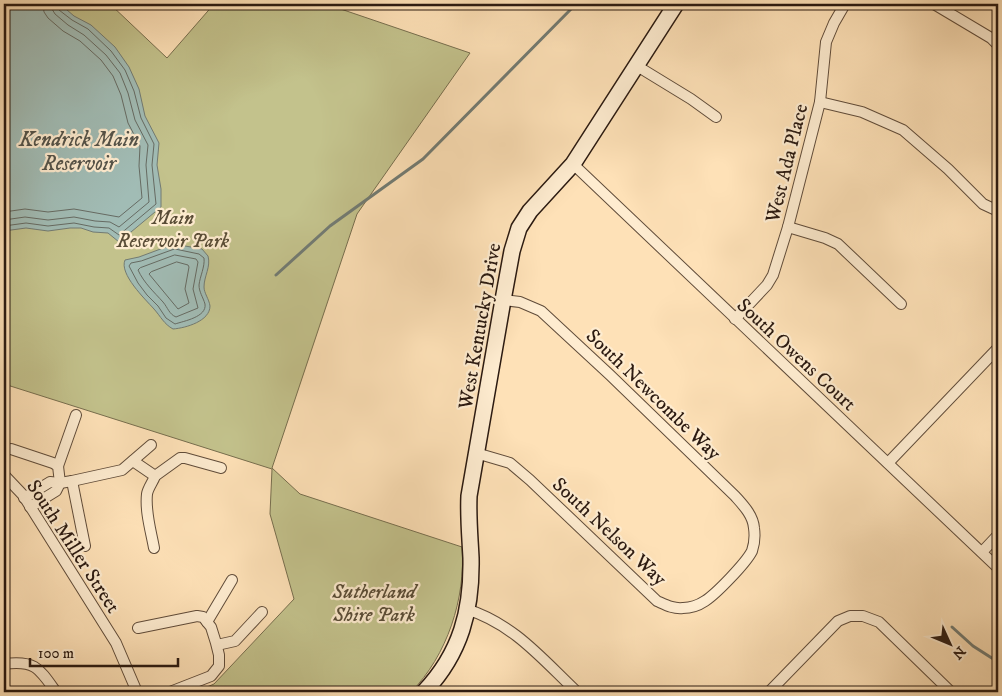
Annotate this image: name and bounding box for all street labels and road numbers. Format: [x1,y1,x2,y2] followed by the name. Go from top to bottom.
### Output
[760,101,814,226] street label: West Ada Place
[453,241,507,412] street label: West Kentucky Drive
[731,293,861,417] street label: South Owens Court
[580,324,726,466] street label: South Newcombe Way
[547,473,672,592] street label: South Nelson Way
[20,476,125,618] street label: South Miller Street

